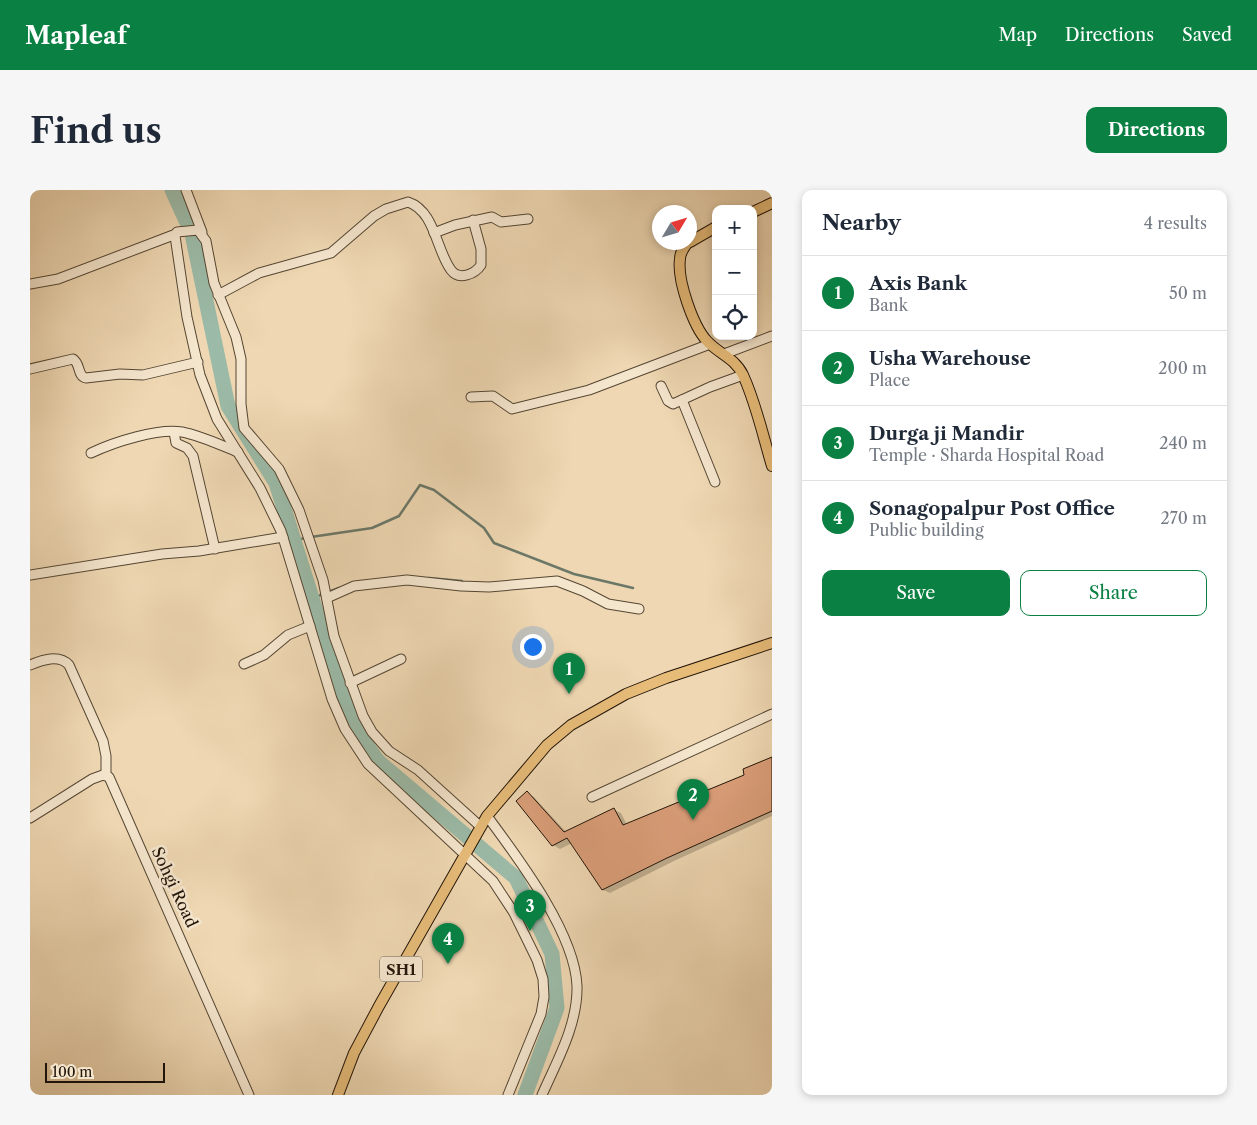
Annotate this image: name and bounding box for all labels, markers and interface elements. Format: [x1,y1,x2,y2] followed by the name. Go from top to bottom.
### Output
[25,21,127,50] text: Mapleaf
[998,24,1037,46] text: Map
[1065,24,1154,46] text: Directions
[1182,24,1232,46] text: Saved
[1086,107,1227,153] button: Directions
[30,109,162,152] text: Find us
[652,205,697,250] north arrow
[712,205,757,340] map controls
[712,205,757,250] button: +
[822,210,901,235] text: Nearby
[1144,213,1207,233] text: 4 results
[712,250,757,295] button: −
[869,272,967,295] text: Axis Bank
[834,283,842,303] text: 1
[1169,283,1207,303] text: 50 m
[712,295,757,340] button: locate
[869,295,908,315] text: Bank
[869,347,1031,370] text: Usha Warehouse
[833,358,843,378] text: 2
[1158,358,1207,378] text: 200 m
[869,370,910,390] text: Place
[869,422,1024,445] text: Durga ji Mandir
[833,433,843,453] text: 3
[1159,433,1207,453] text: 240 m
[869,445,1104,465] text: Temple · Sharda Hospital Road
[869,497,1115,520] text: Sonagopalpur Post Office
[833,508,843,528] text: 4
[1161,508,1207,528] text: 270 m
[869,520,984,540] text: Public building
[822,570,1010,616] button: Save
[1020,570,1207,616] button: Share
[520,634,546,660] your location
[553,653,585,694] pin: 1
[677,779,709,820] pin: 2
[148,844,202,931] street label: Sohgi Road
[514,890,546,931] pin: 3
[432,923,464,964] pin: 4
[380,956,422,982] road number: SH1
[45,1060,165,1083] scale bar
[52,1063,92,1081] text: 100 m

